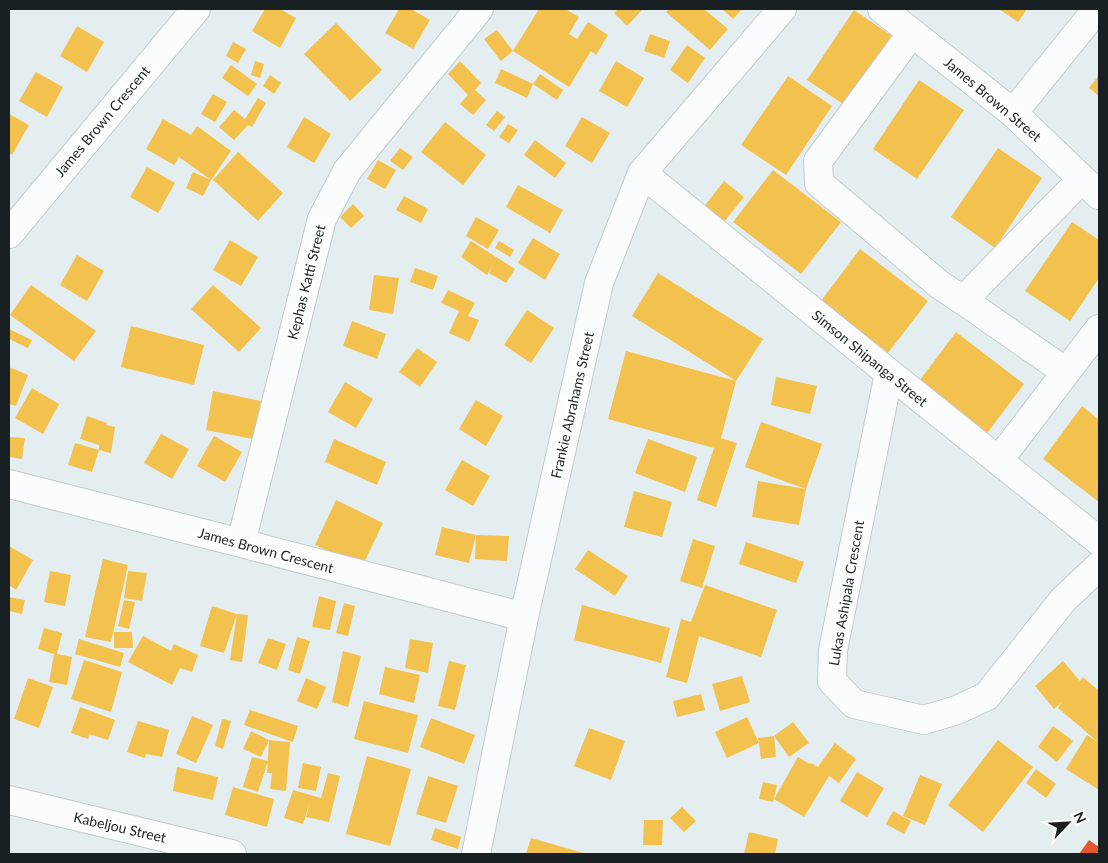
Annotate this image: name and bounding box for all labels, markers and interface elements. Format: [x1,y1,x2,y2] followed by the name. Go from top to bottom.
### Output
[941,53,1045,145] street label: James Brown Street
[51,62,153,180] street label: James Brown Crescent
[283,223,329,341] street label: Kephas Katti Street
[809,306,931,410] street label: Simson Shipanga Street
[547,330,597,480] street label: Frankie Abrahams Street
[825,519,867,667] street label: Lukas Ashipala Crescent
[197,524,335,576] street label: James Brown Crescent
[1043,798,1093,848] north arrow
[72,808,168,846] street label: Kabeljou Street
[1070,809,1090,826] text: N

